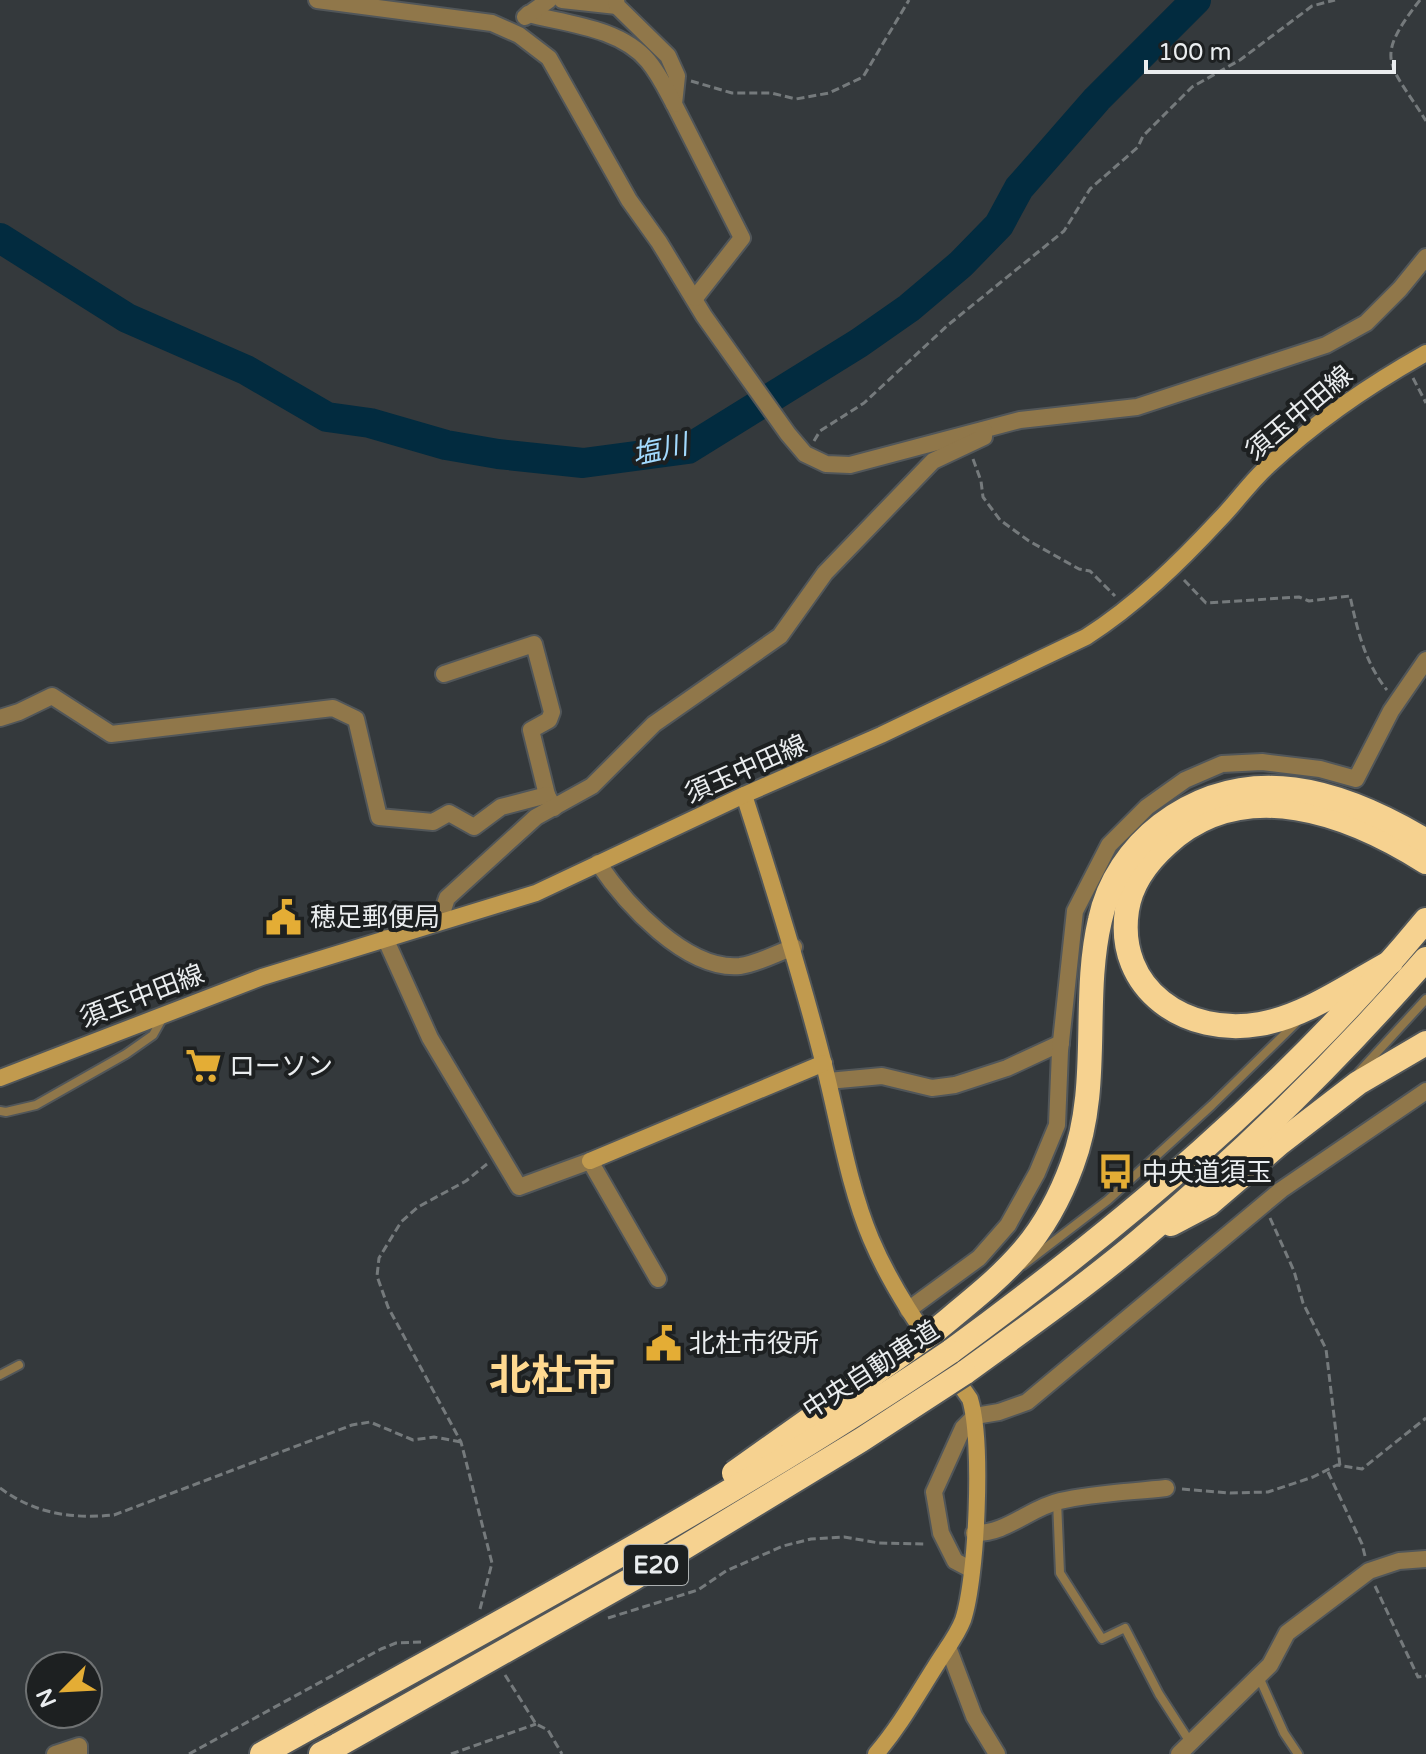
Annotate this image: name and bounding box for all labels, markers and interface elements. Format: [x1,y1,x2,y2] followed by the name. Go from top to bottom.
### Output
[1146,24,1394,74] scale bar
[1158,38,1232,67] text: 100 m
[1239,359,1359,467] street label: 須玉中田線
[629,427,694,472] water label: 塩川
[680,728,812,810] street label: 須玉中田線
[265,898,303,936] public building icon: 穂足郵便局
[310,902,440,933] place label: 穂足郵便局
[76,958,208,1034] street label: 須玉中田線
[184,1047,222,1085] supermarket icon: ローソン
[229,1051,333,1082] place label: ローソン
[1097,1153,1135,1191] bus stop icon: 中央道須玉
[1142,1157,1272,1188] place label: 中央道須玉
[797,1315,945,1425] street label: 中央自動車道
[644,1324,682,1362] public building icon: 北杜市役所
[689,1328,819,1359] place label: 北杜市役所
[489,1351,615,1402] district label: 北杜市
[624,1545,688,1585] road number: E20
[24,1650,104,1730] north arrow
[31,1684,62,1711] text: N

